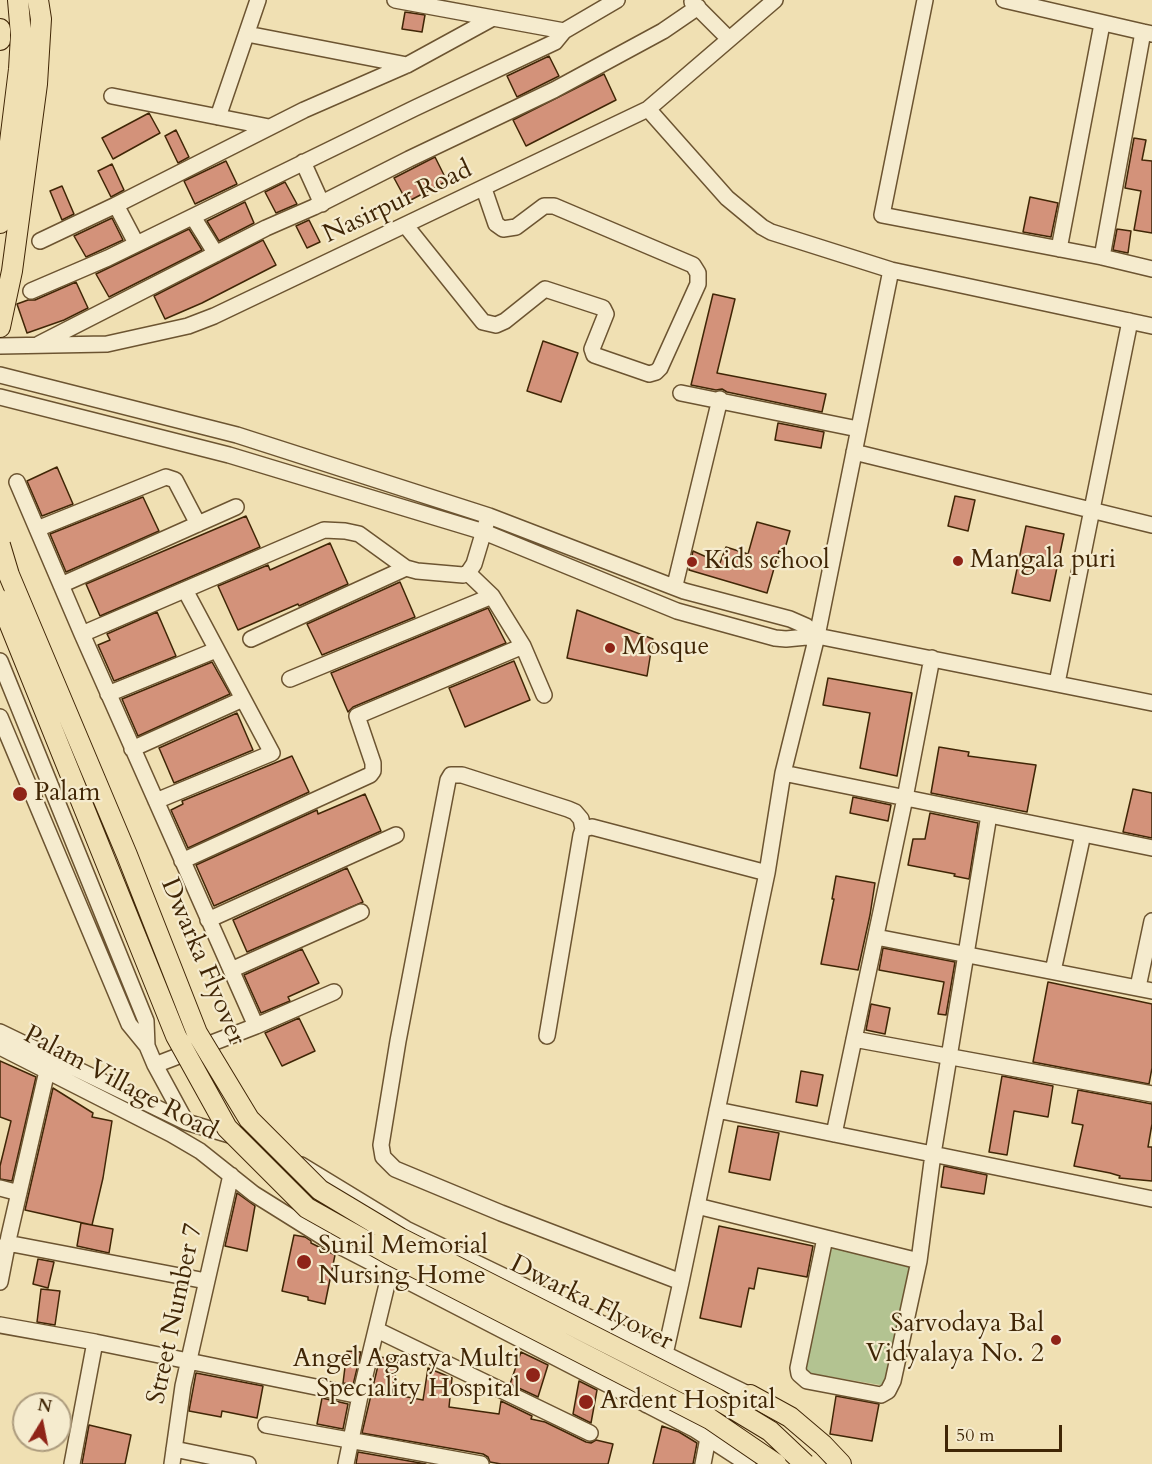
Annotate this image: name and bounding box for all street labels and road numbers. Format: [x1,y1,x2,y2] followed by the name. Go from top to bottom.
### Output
[319,155,477,251] street label: Nasirpur Road
[153,874,251,1050] street label: Dwarka Flyover
[18,1020,222,1148] street label: Palam Village Road
[142,1221,210,1407] street label: Street Number 7
[504,1250,678,1358] street label: Dwarka Flyover

